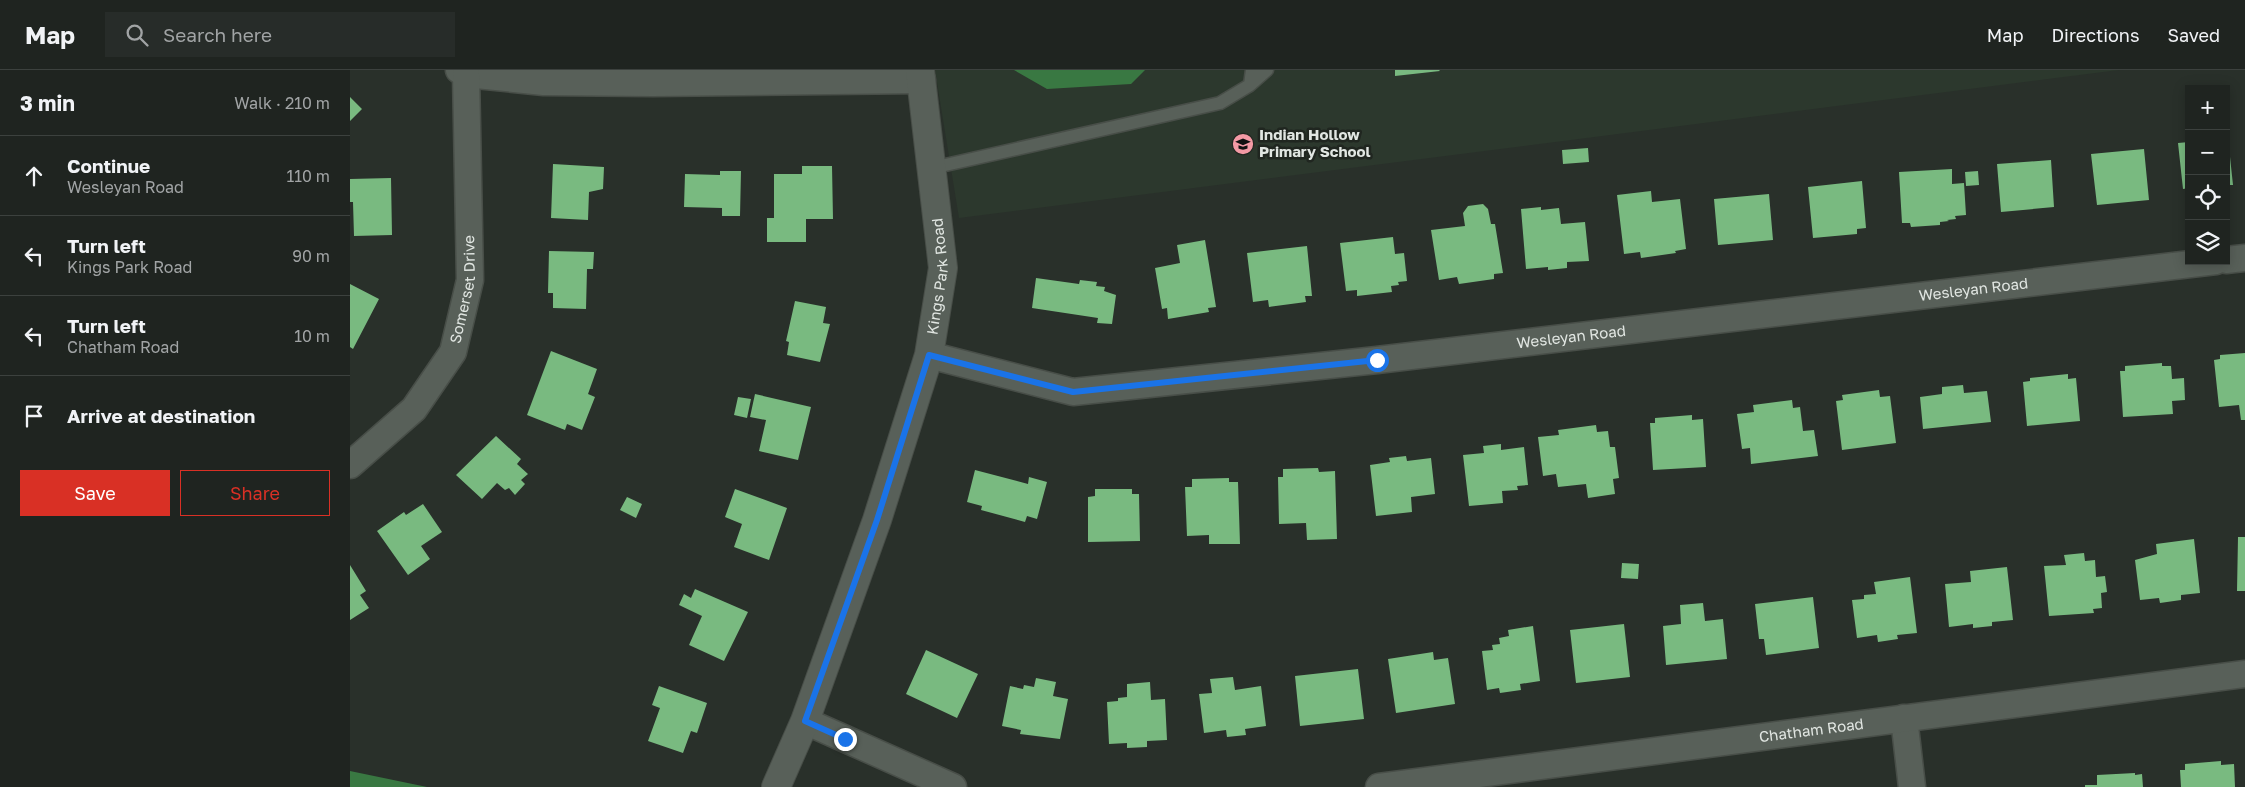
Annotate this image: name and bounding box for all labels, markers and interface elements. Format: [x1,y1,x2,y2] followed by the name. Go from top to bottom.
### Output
[105,12,455,57] search box
[25,20,75,49] text: Map
[123,21,151,49] icon: search
[163,23,272,46] text: Search here
[1987,24,2023,46] text: Map
[2051,24,2139,46] text: Directions
[2167,24,2220,46] text: Saved
[2185,85,2230,265] map controls
[2185,85,2230,130] button: +
[20,90,75,116] text: 3 min
[234,93,330,113] text: Walk · 210 m
[1259,125,1371,160] place label: Indian Hollow Primary School
[2185,130,2230,175] button: −
[1231,132,1255,156] school or university icon: Indian Hollow Primary School
[67,154,150,177] text: Continue
[20,162,48,190] icon: ahead
[286,166,330,186] text: 110 m
[2185,175,2230,220] button: locate
[67,177,184,197] text: Wesleyan Road
[922,217,951,336] street label: Kings Park Road
[2185,220,2230,265] button: layers
[67,234,146,257] text: Turn left
[445,235,478,345] street label: Somerset Drive
[20,242,48,270] icon: left
[292,246,330,266] text: 90 m
[67,257,192,277] text: Kings Park Road
[1918,273,2029,304] street label: Wesleyan Road
[67,314,146,337] text: Turn left
[1516,321,1627,351] street label: Wesleyan Road
[20,322,48,350] icon: left
[294,326,330,346] text: 10 m
[67,337,179,357] text: Chatham Road
[1366,349,1389,372] route start
[20,402,48,430] icon: arrive
[67,404,255,427] text: Arrive at destination
[20,470,170,516] button: Save
[180,470,330,516] button: Share
[1758,714,1865,745] street label: Chatham Road
[834,728,857,751] route end

